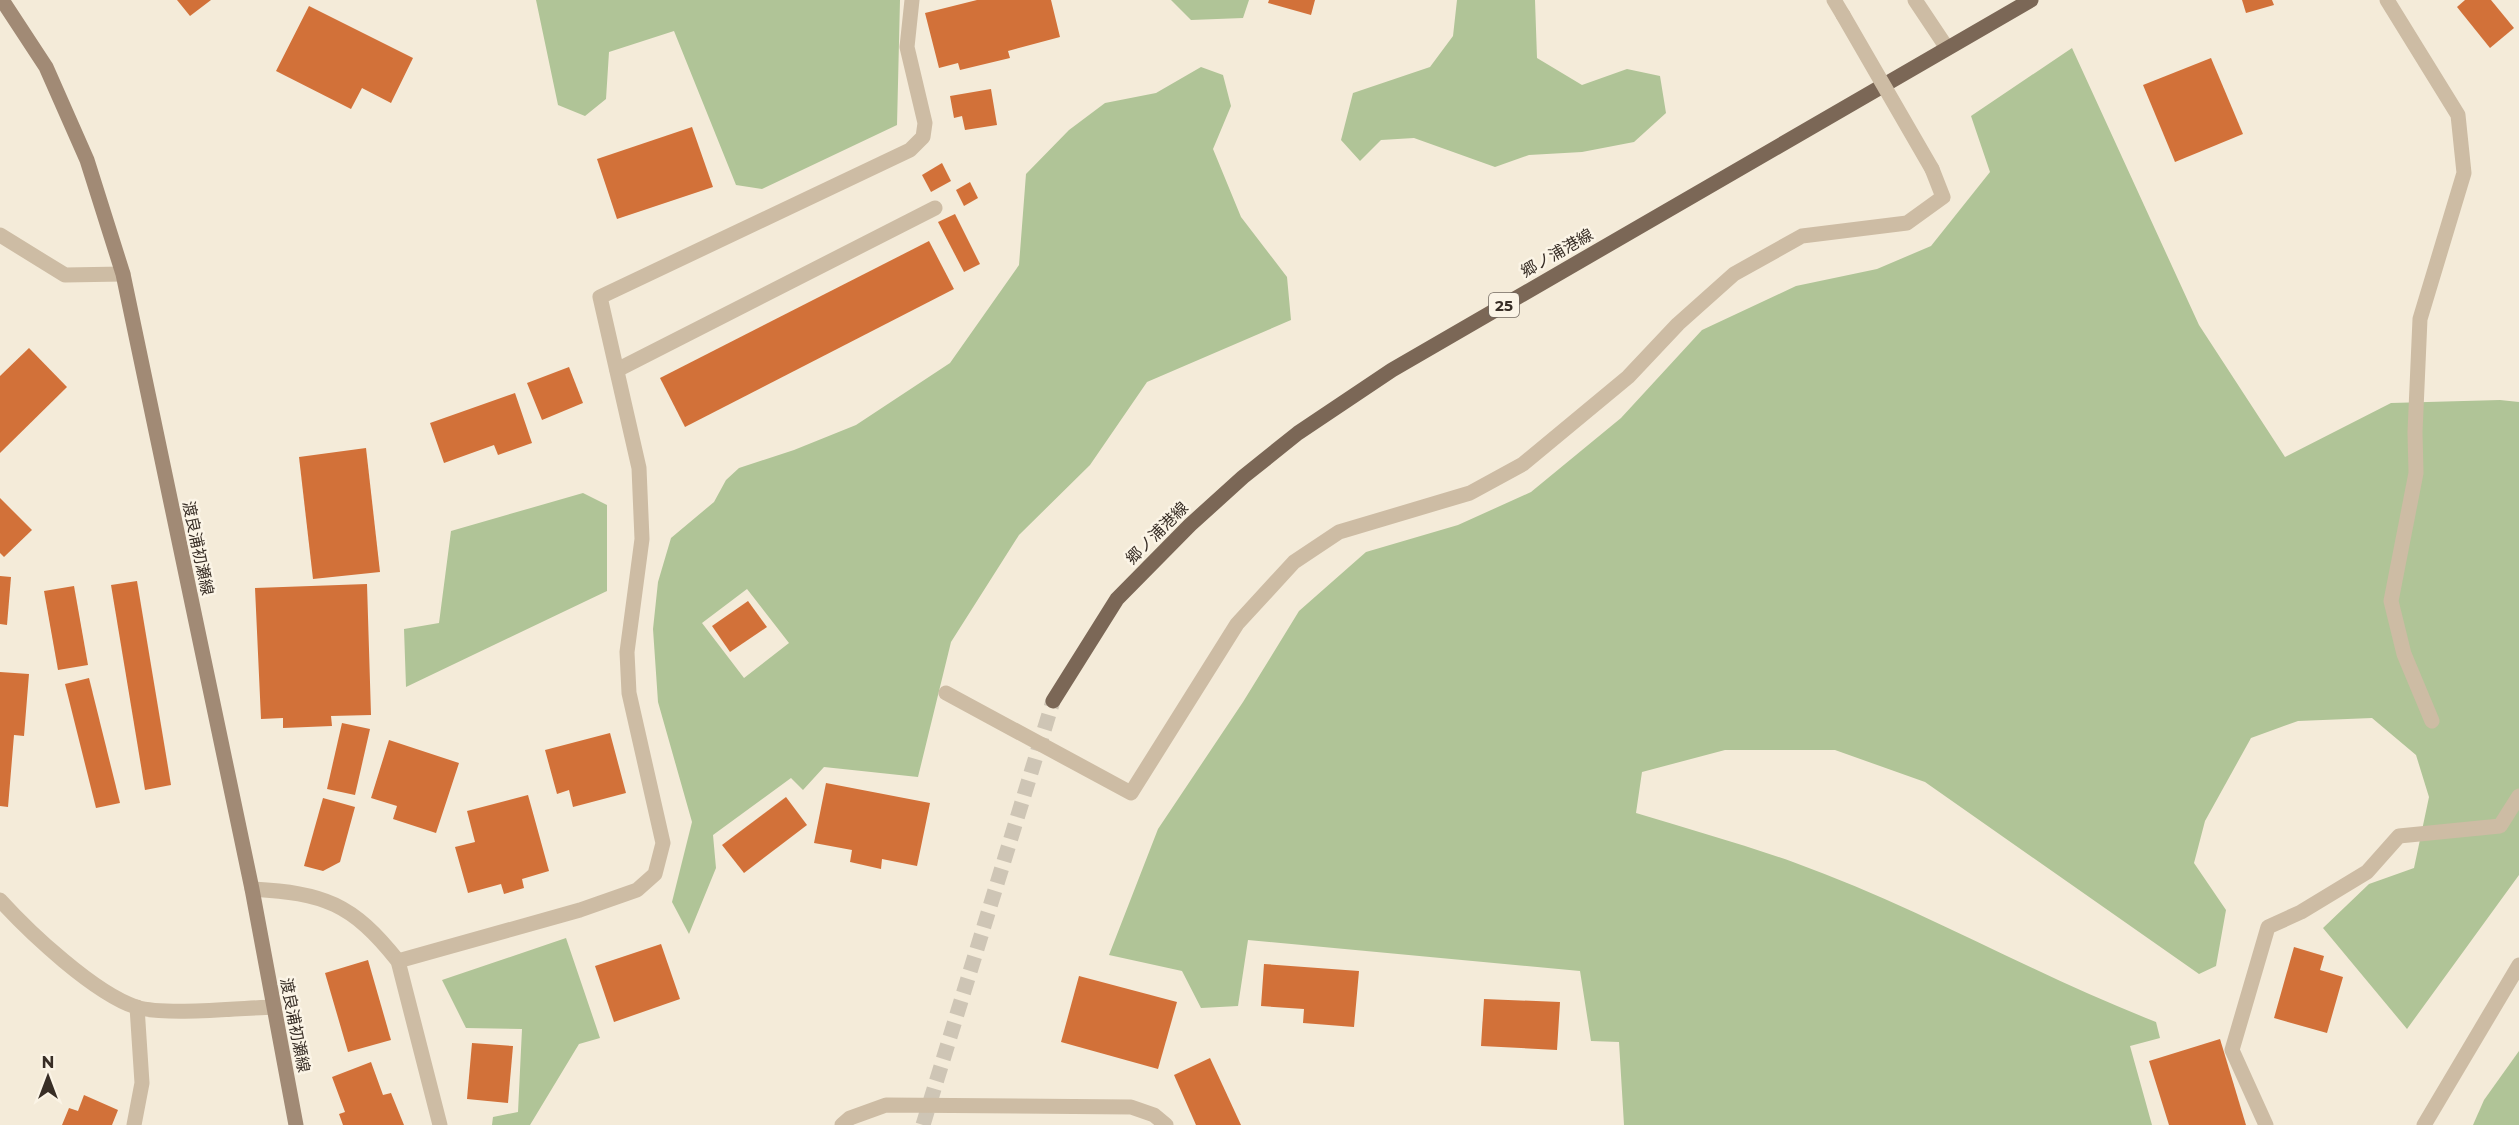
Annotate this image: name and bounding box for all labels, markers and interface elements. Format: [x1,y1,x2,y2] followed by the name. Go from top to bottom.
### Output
[1518,225,1596,281] street label: 郷ノ浦港線
[1489,293,1519,317] road number: 25
[1122,498,1192,568] street label: 郷ノ浦港線
[179,499,217,597] street label: 渡良浦初瀬線
[277,976,313,1074] street label: 渡良浦初瀬線
[18,1047,78,1107] north arrow
[42,1053,54,1072] text: N

